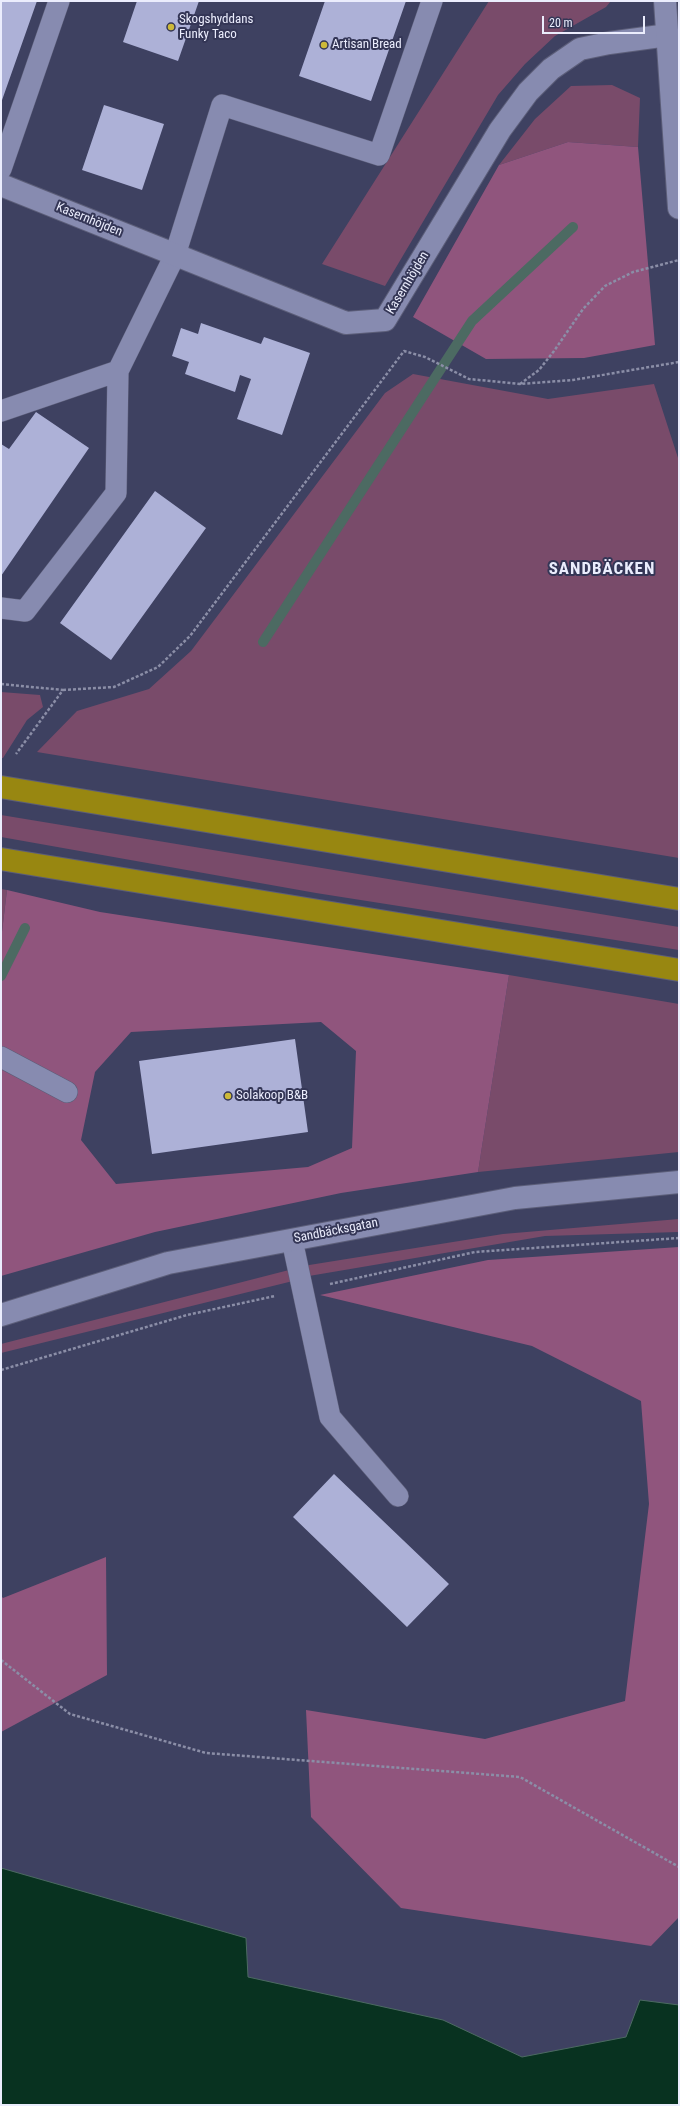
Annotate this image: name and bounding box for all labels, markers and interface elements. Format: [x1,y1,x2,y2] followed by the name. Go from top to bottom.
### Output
[544,8,647,34] scale bar
[179,12,253,43] place label: Skogshyddans Funky Taco
[549,16,573,30] text: 20 m
[166,22,176,32] marker: Skogshyddans Funky Taco
[332,37,402,53] place label: Artisan Bread
[319,40,329,50] marker: Artisan Bread
[54,200,124,240] street label: Kasernhöjden
[383,249,433,317] street label: Kasernhöjden
[549,560,655,580] district label: SANDBÄCKEN
[236,1088,308,1104] place label: Solakoop B&B
[223,1091,233,1101] marker: Solakoop B&B
[293,1215,379,1247] street label: Sandbäcksgatan

